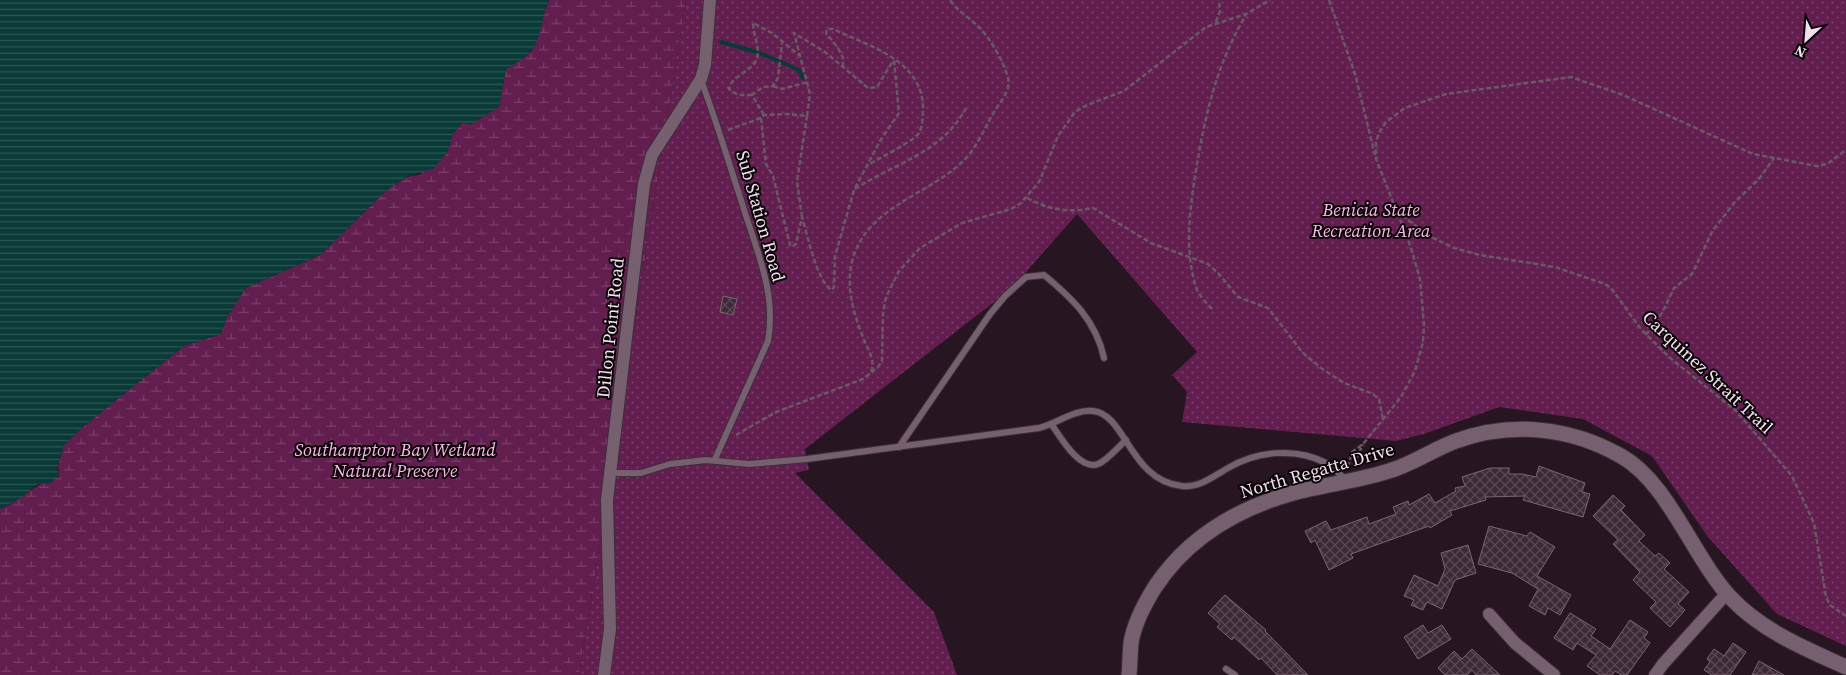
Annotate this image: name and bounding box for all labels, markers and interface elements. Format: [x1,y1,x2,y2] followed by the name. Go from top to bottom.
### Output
[1781,15,1831,65] north arrow
[1791,40,1809,63] text: N
[730,148,792,284] street label: Sub Station Road
[1310,197,1431,243] park label: Benicia State Recreation Area
[590,257,630,399] street label: Dillon Point Road
[1637,305,1779,439] street label: Carquinez Strait Trail
[1237,436,1397,504] street label: North Regatta Drive
[294,437,496,483] park label: Southampton Bay Wetland Natural Preserve

